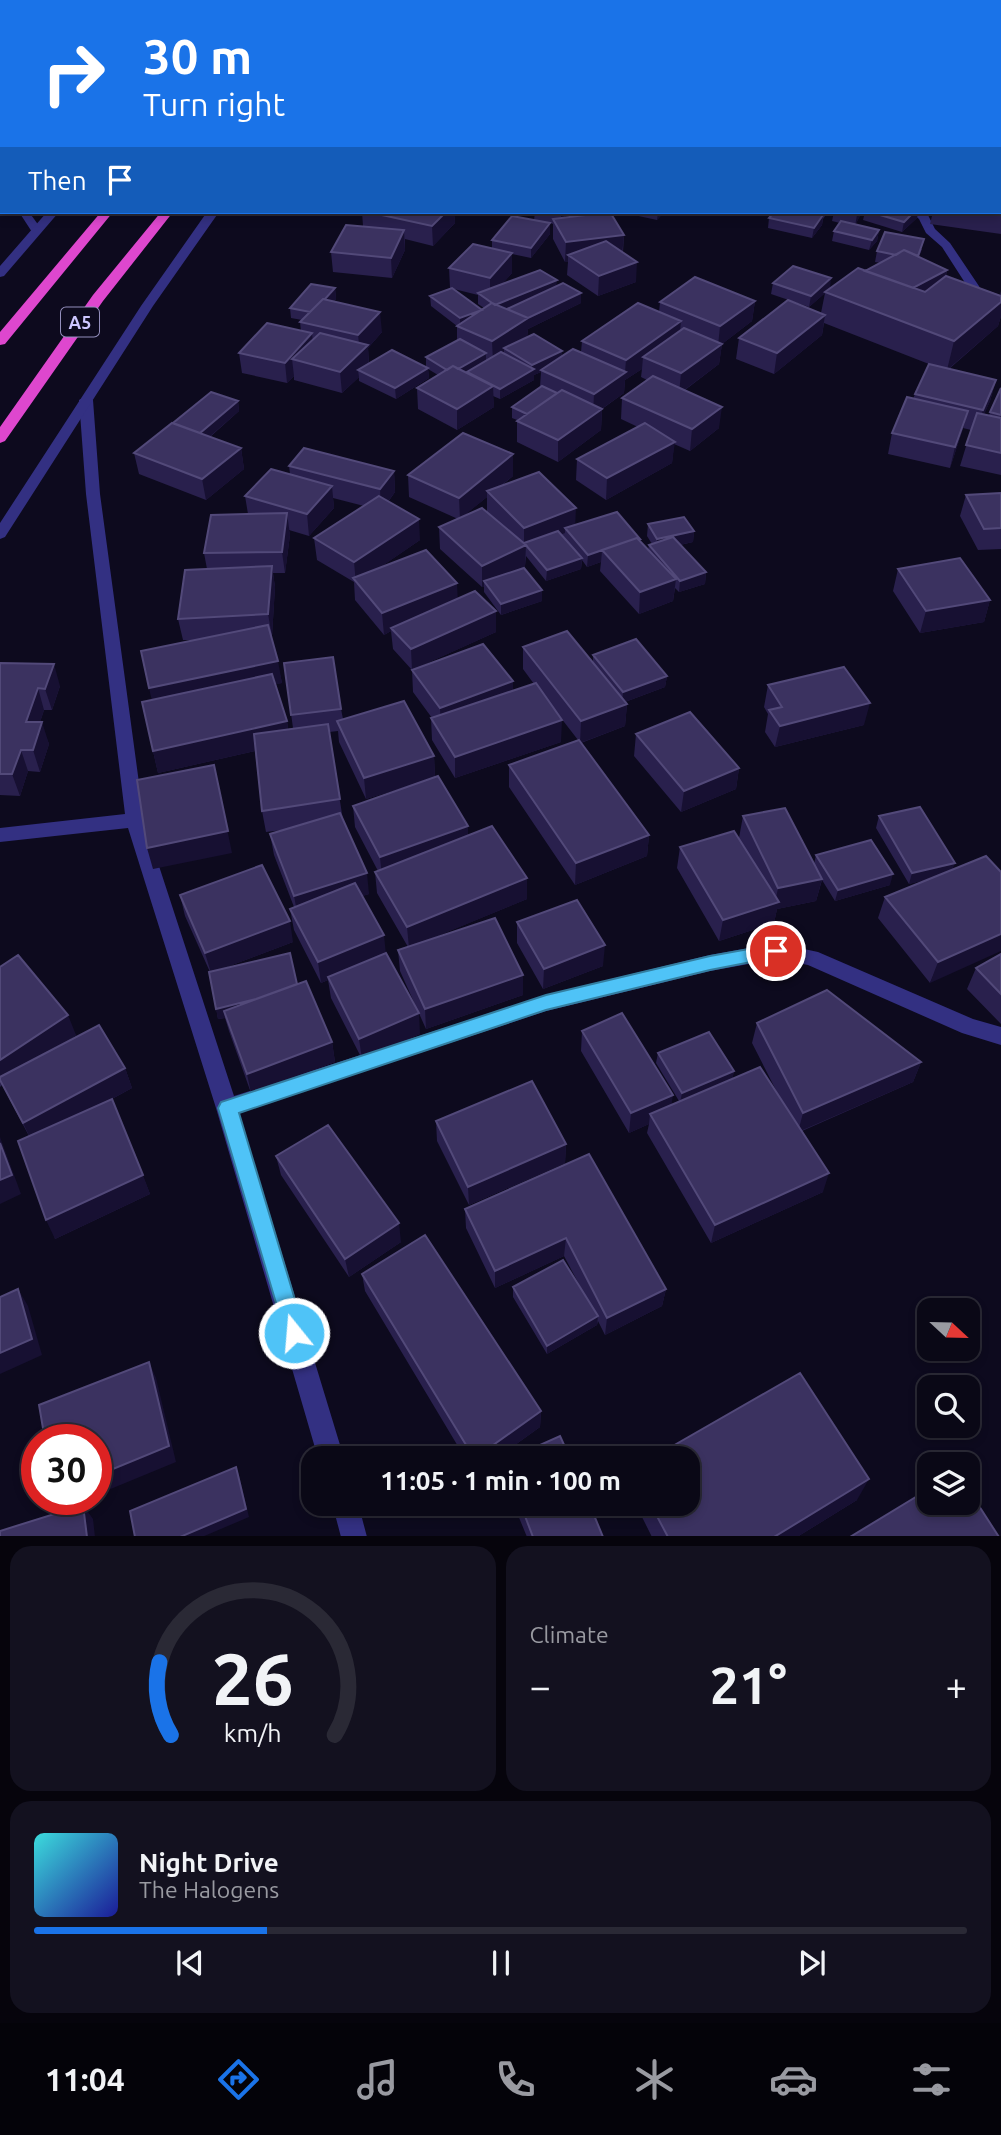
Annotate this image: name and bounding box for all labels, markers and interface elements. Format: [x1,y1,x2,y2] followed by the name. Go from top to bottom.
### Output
[28,28,119,119] icon: right
[143,28,252,83] text: 30 m
[143,86,285,122] text: Turn right
[101,161,139,199] icon: arrive
[28,166,87,195] text: Then
[61,308,99,336] road number: A5
[746,921,806,981] pin
[757,932,795,970] icon: arrive
[257,1296,331,1370] position arrow
[917,1298,980,1362] north arrow
[917,1298,980,1515] map controls
[917,1375,980,1438] button: search
[21,1424,112,1515] speed limit sign: 30
[917,1452,980,1515] button: layers
[380,1466,621,1495] text: 11:05 · 1 min · 100 m
[530,1622,609,1647] text: Climate
[212,1637,294,1719] text: 26
[710,1656,787,1714] text: 21°
[530,1665,551,1707] text: −
[946,1665,967,1707] text: +
[224,1718,282,1746] text: km/h
[139,1848,279,1877] text: Night Drive
[139,1877,279,1902] text: The Halogens
[171,1944,209,1982] icon: previous
[482,1944,520,1982] icon: pause
[793,1944,831,1982] icon: next
[214,2055,263,2104] icon: directions
[353,2055,402,2104] icon: music
[491,2055,540,2104] icon: phone
[630,2055,679,2104] icon: climate
[769,2055,818,2104] icon: car
[907,2055,956,2104] icon: filters
[45,2061,125,2097] text: 11:04

